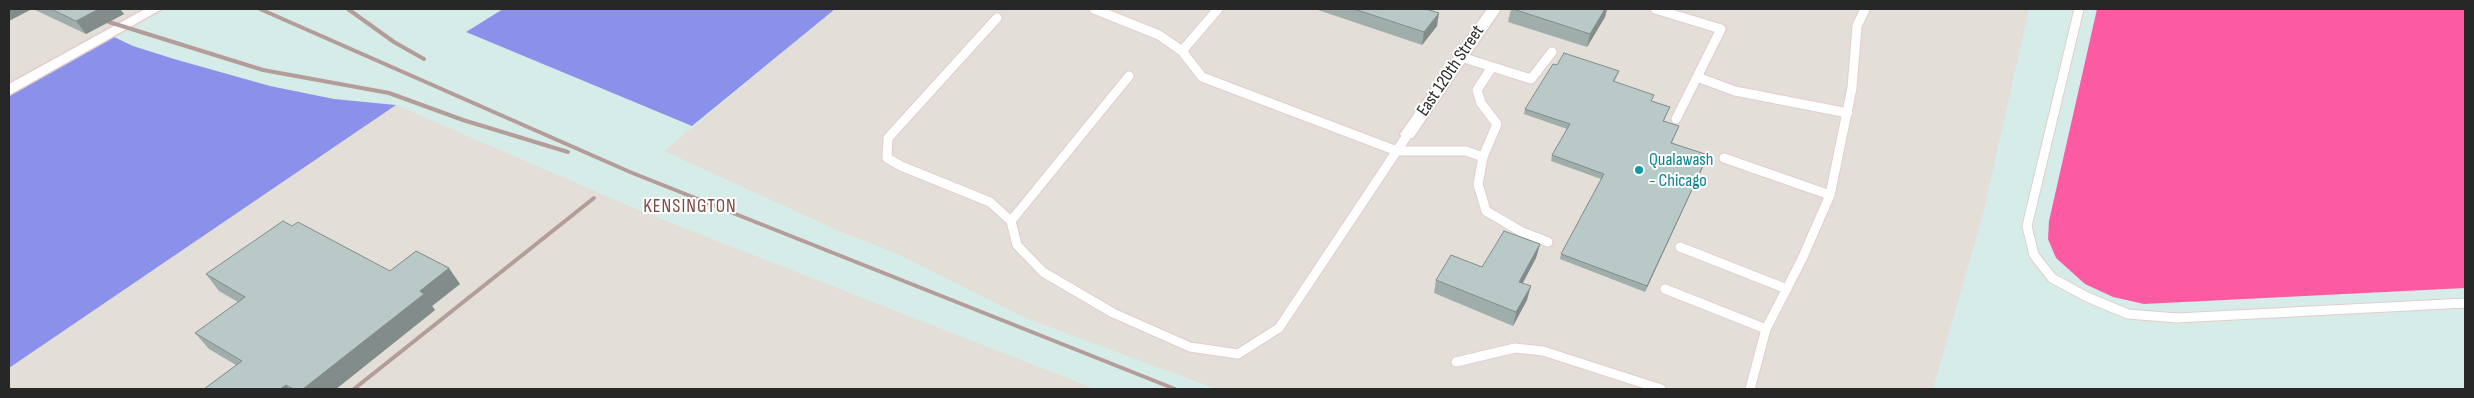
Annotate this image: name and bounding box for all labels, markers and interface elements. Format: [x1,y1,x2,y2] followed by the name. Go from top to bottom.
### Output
[1413,21,1489,121] street label: East 120th Street
[1649,149,1713,192] place label: Qualawash - Chicago
[1633,164,1645,176] marker: Qualawash - Chicago
[642,196,738,218] district label: KENSINGTON

